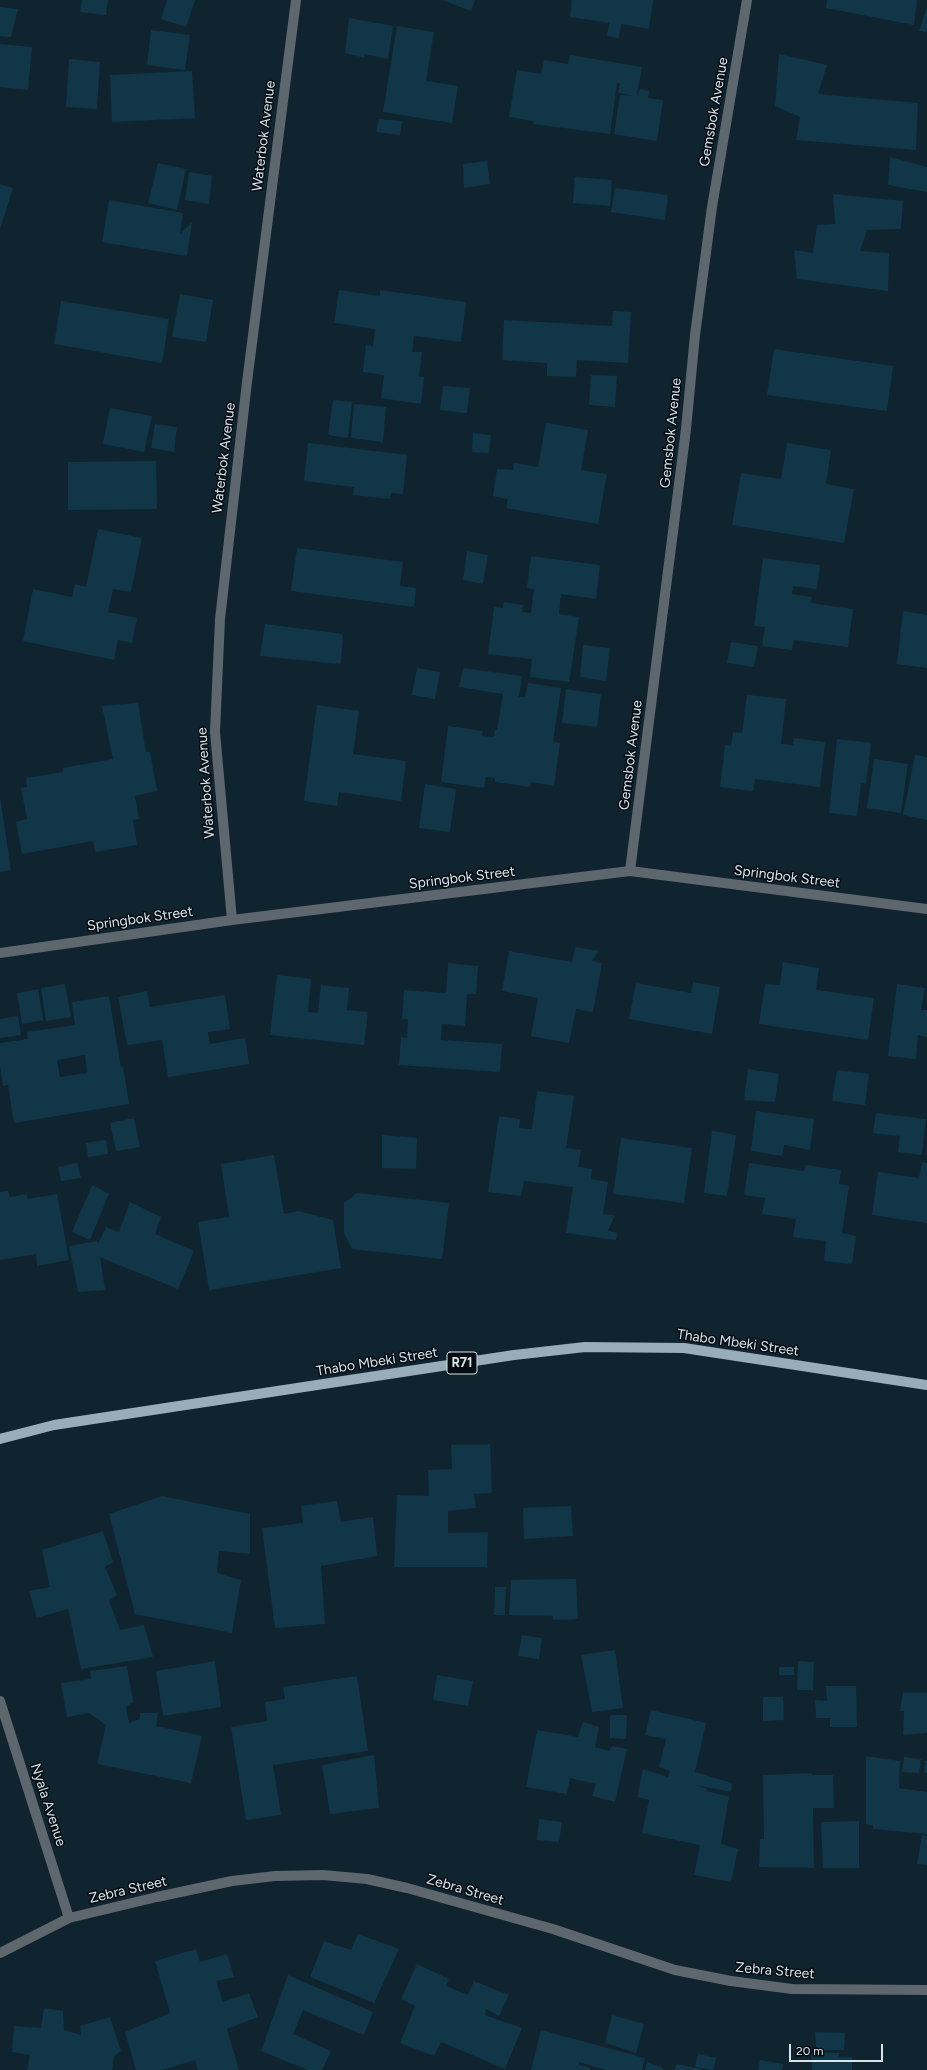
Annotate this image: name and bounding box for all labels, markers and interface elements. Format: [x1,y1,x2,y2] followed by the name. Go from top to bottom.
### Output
[696,56,732,168] street label: Gemsbok Avenue
[249,80,279,192] street label: Waterbok Avenue
[657,377,685,489] street label: Gemsbok Avenue
[209,402,239,514] street label: Waterbok Avenue
[616,699,646,811] street label: Gemsbok Avenue
[194,727,218,839] street label: Waterbok Avenue
[733,862,841,892] street label: Springbok Street
[408,863,516,893] street label: Springbok Street
[86,903,194,935] street label: Springbok Street
[676,1326,800,1360] street label: Thabo Mbeki Street
[315,1344,439,1380] street label: Thabo Mbeki Street
[447,1352,477,1374] road number: R71
[27,1761,69,1849] street label: Nyala Avenue
[425,1871,505,1909] street label: Zebra Street
[87,1873,169,1907] street label: Zebra Street
[735,1959,815,1983] street label: Zebra Street
[791,2036,885,2062] scale bar
[796,2044,824,2058] text: 20 m

